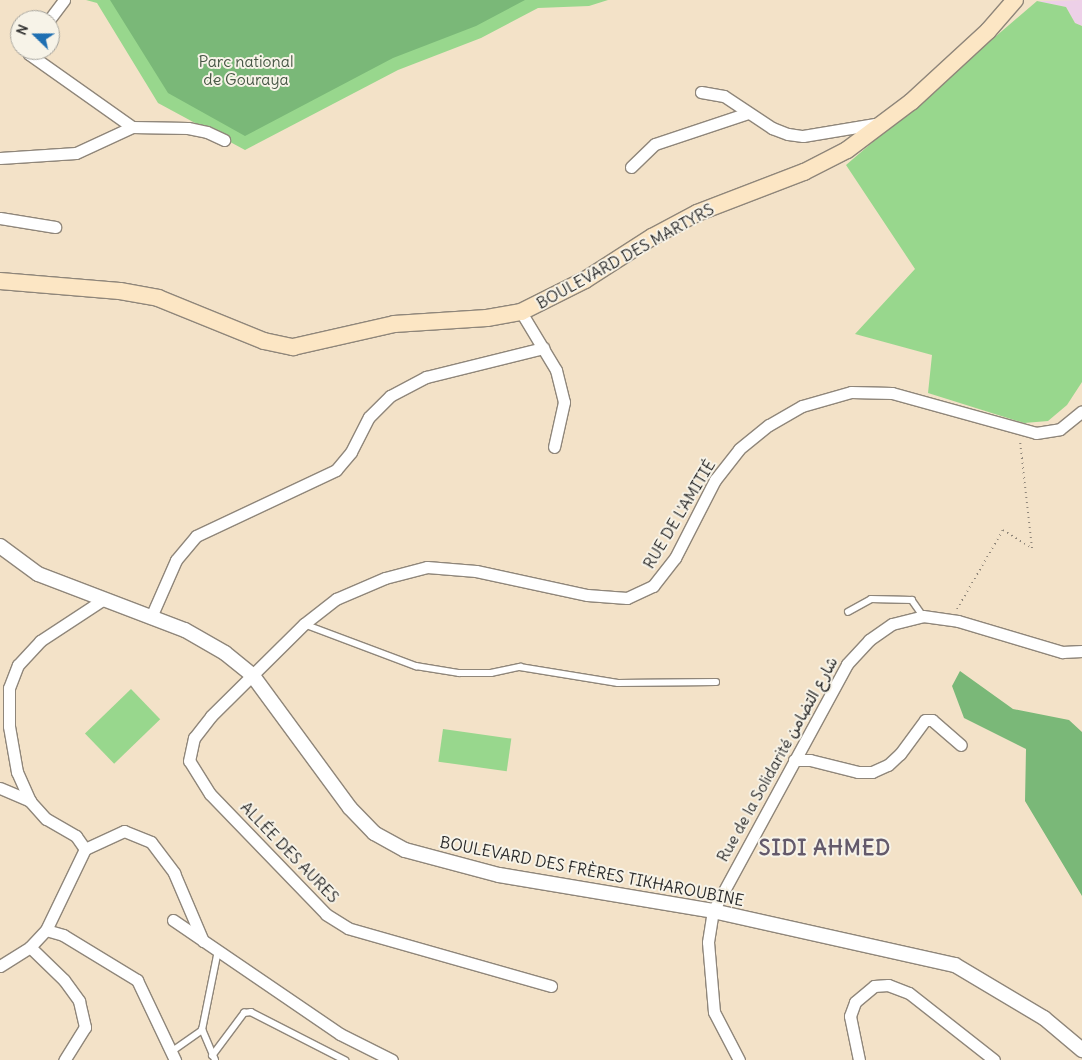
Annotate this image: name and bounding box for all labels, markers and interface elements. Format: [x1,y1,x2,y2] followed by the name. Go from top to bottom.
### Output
[10,10,60,60] north arrow
[12,22,32,38] text: N
[198,51,294,89] park label: Parc national de Gouraya
[533,199,717,313] street label: BOULEVARD DES MARTYRS
[639,456,719,572] street label: RUE DE L'AMITIÉ
[712,653,842,865] street label: Rue de la Solidarité شارع التضامن
[237,797,343,907] street label: ALLÉE DES AURES
[438,832,746,910] street label: BOULEVARD DES FRÈRES TIKHAROUBINE
[758,835,892,861] district label: SIDI AHMED

